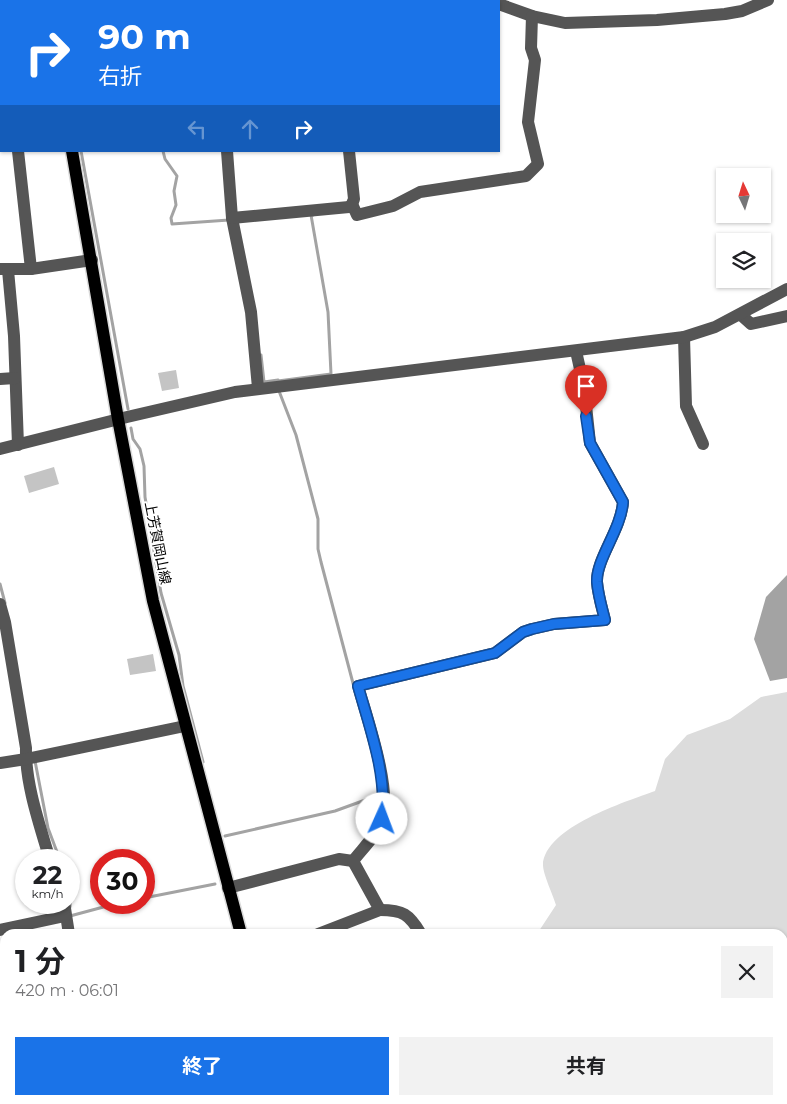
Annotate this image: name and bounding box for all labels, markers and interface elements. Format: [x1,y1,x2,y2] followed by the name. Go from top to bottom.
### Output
[98,15,191,58] text: 90 m
[15,20,80,85] icon: right
[98,63,142,90] text: 右折
[183,115,211,143] icon: left
[236,115,264,143] icon: ahead
[289,115,317,143] icon: right
[716,168,771,222] north arrow
[716,168,771,288] map controls
[716,233,771,288] button: layers
[565,365,607,416] pin
[572,372,600,400] icon: arrive
[141,500,175,586] street label: 上芳賀岡山線
[355,792,407,844] position arrow
[90,849,155,914] speed limit sign: 30
[33,860,62,890] text: 22
[31,886,64,901] text: km/h
[15,943,65,980] text: 1 分
[721,946,773,998] button: close
[15,981,119,1000] text: 420 m · 06:01
[15,1037,389,1095] button: 終了
[399,1037,773,1095] button: 共有

